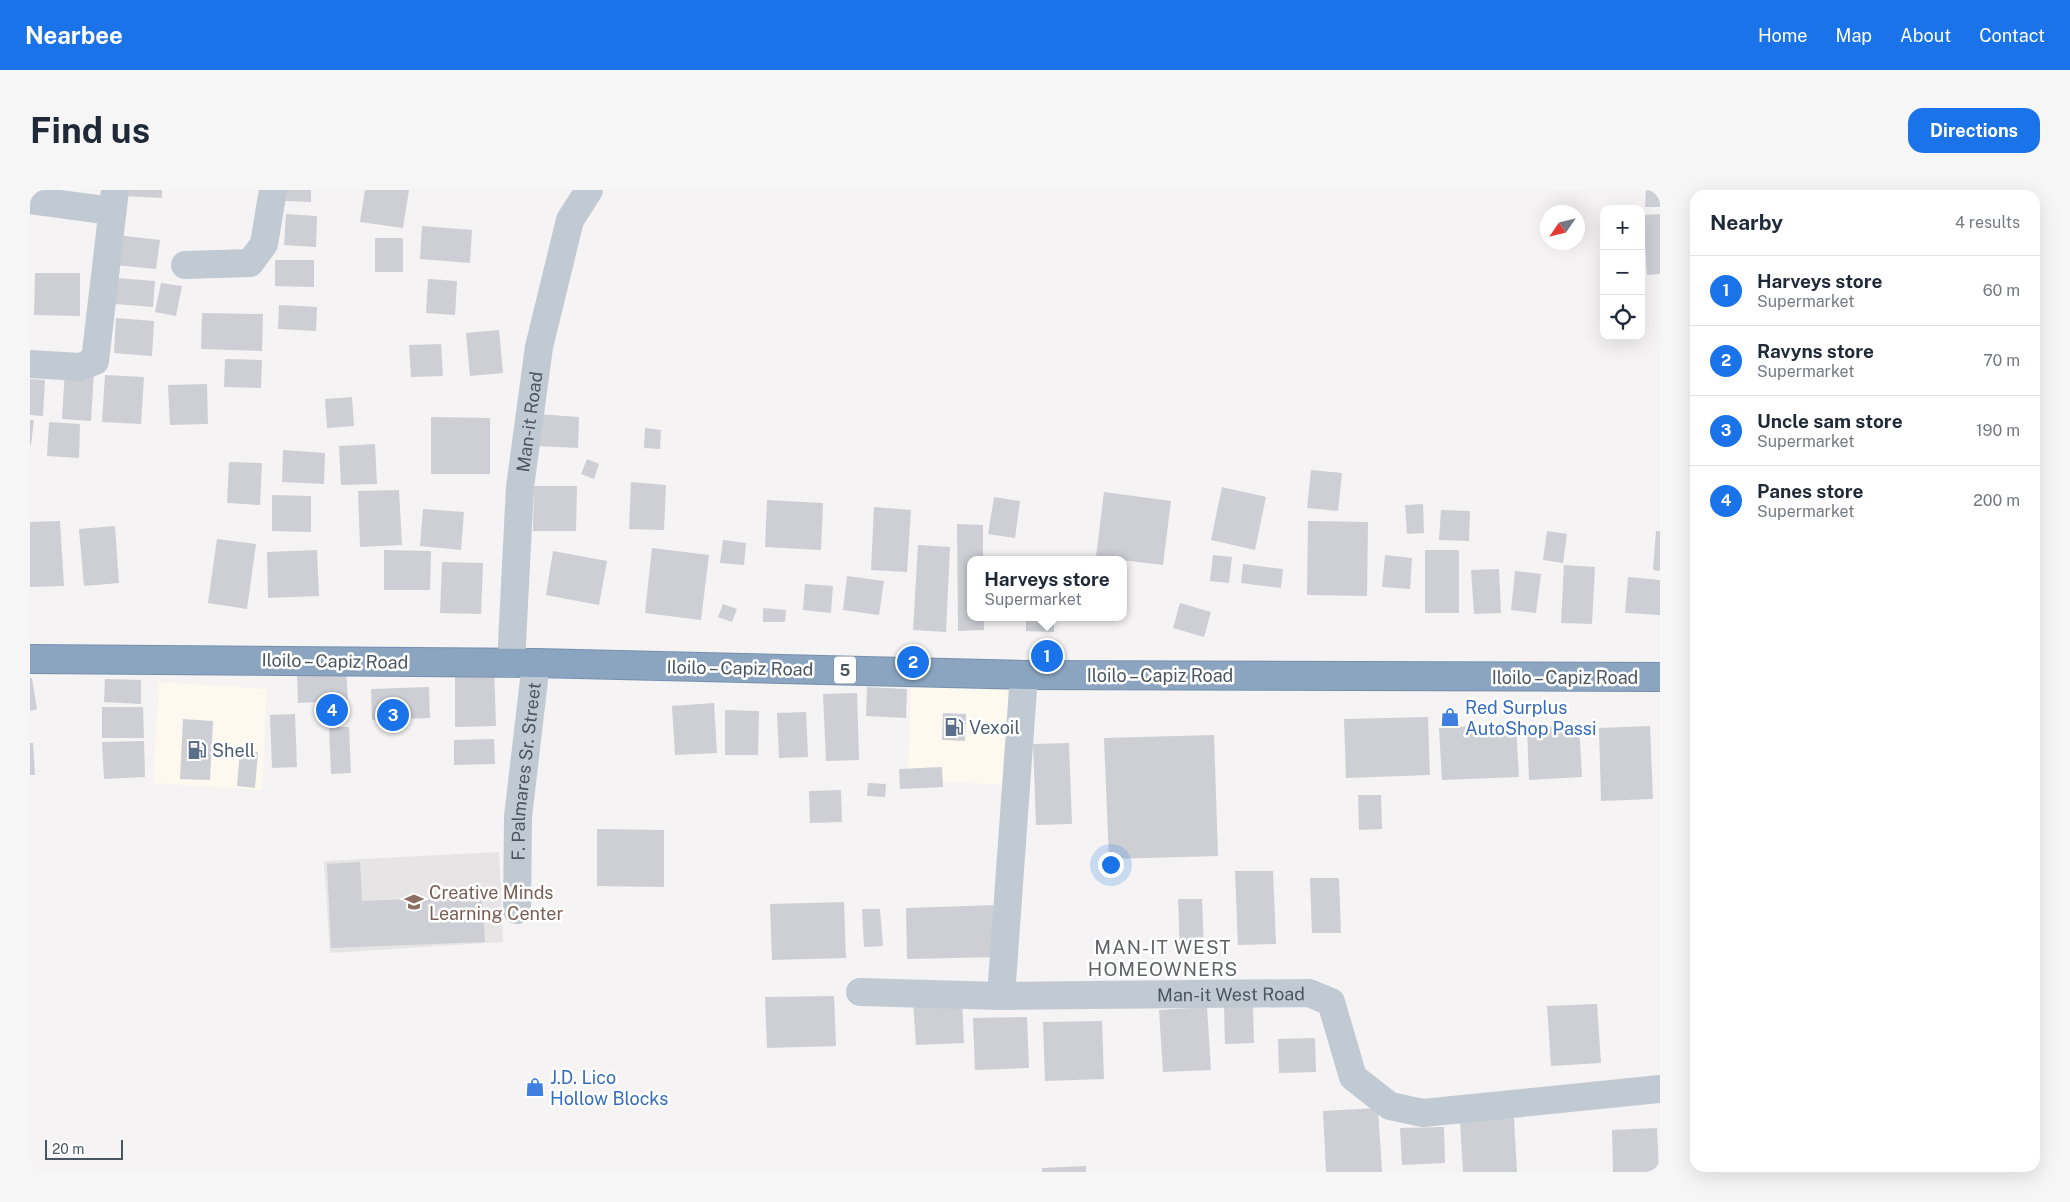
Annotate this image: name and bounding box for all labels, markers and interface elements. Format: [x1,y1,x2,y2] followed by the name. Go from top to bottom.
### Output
[25,21,123,49] text: Nearbee
[1758,25,1808,46] text: Home
[1836,25,1872,46] text: Map
[1900,25,1951,46] text: About
[1979,25,2045,46] text: Contact
[1908,108,2040,153] button: Directions
[30,110,150,151] text: Find us
[1540,205,1585,250] north arrow
[1600,205,1645,340] map controls
[1600,205,1645,250] button: +
[1710,210,1783,235] text: Nearby
[1955,213,2020,232] text: 4 results
[1600,250,1645,295] button: −
[1757,270,1883,292] text: Harveys store
[1723,281,1729,300] text: 1
[1983,281,2020,300] text: 60 m
[1757,292,1854,311] text: Supermarket
[1600,295,1645,340] button: locate
[1757,340,1874,362] text: Ravyns store
[1721,351,1731,370] text: 2
[1983,351,2020,370] text: 70 m
[1757,362,1854,381] text: Supermarket
[512,370,546,474] street label: Man-it Road
[1757,410,1903,432] text: Uncle sam store
[1721,421,1731,440] text: 3
[1976,421,2020,440] text: 190 m
[1757,432,1854,451] text: Supermarket
[1757,480,1864,502] text: Panes store
[1721,491,1731,510] text: 4
[1973,491,2020,510] text: 200 m
[1757,502,1854,521] text: Supermarket
[967,556,1127,621] popup
[984,568,1110,590] text: Harveys store
[984,590,1082,609] text: Supermarket
[1031,637,1063,675] pin: 1
[897,643,929,681] pin: 2
[261,649,409,673] street label: Iloilo – Capiz Road
[666,656,814,680] street label: Iloilo – Capiz Road
[834,656,856,684] road number: 5
[1087,665,1233,686] street label: Iloilo – Capiz Road
[1492,667,1638,688] street label: Iloilo – Capiz Road
[507,681,544,861] street label: F. Palmares Sr. Street
[316,691,348,729] pin: 4
[377,696,409,734] pin: 3
[1465,697,1596,739] place label: Red Surplus AutoShop Passi
[1439,706,1461,728] shop icon: Red Surplus AutoShop Passi
[943,716,965,738] fuel station icon: Vexoil
[969,717,1020,738] place label: Vexoil
[186,739,208,761] fuel station icon: Shell
[212,740,255,761] place label: Shell
[1098,852,1124,878] your location
[429,882,564,924] place label: Creative Minds Learning Center
[403,891,425,913] school or university icon: Creative Minds Learning Center
[1088,936,1238,980] district label: MAN-IT WEST HOMEOWNERS
[1157,983,1305,1005] street label: Man-it West Road
[550,1067,668,1109] place label: J.D. Lico Hollow Blocks
[524,1076,546,1098] shop icon: J.D. Lico Hollow Blocks
[45,1137,122,1160] scale bar
[52,1141,84,1157] text: 20 m

